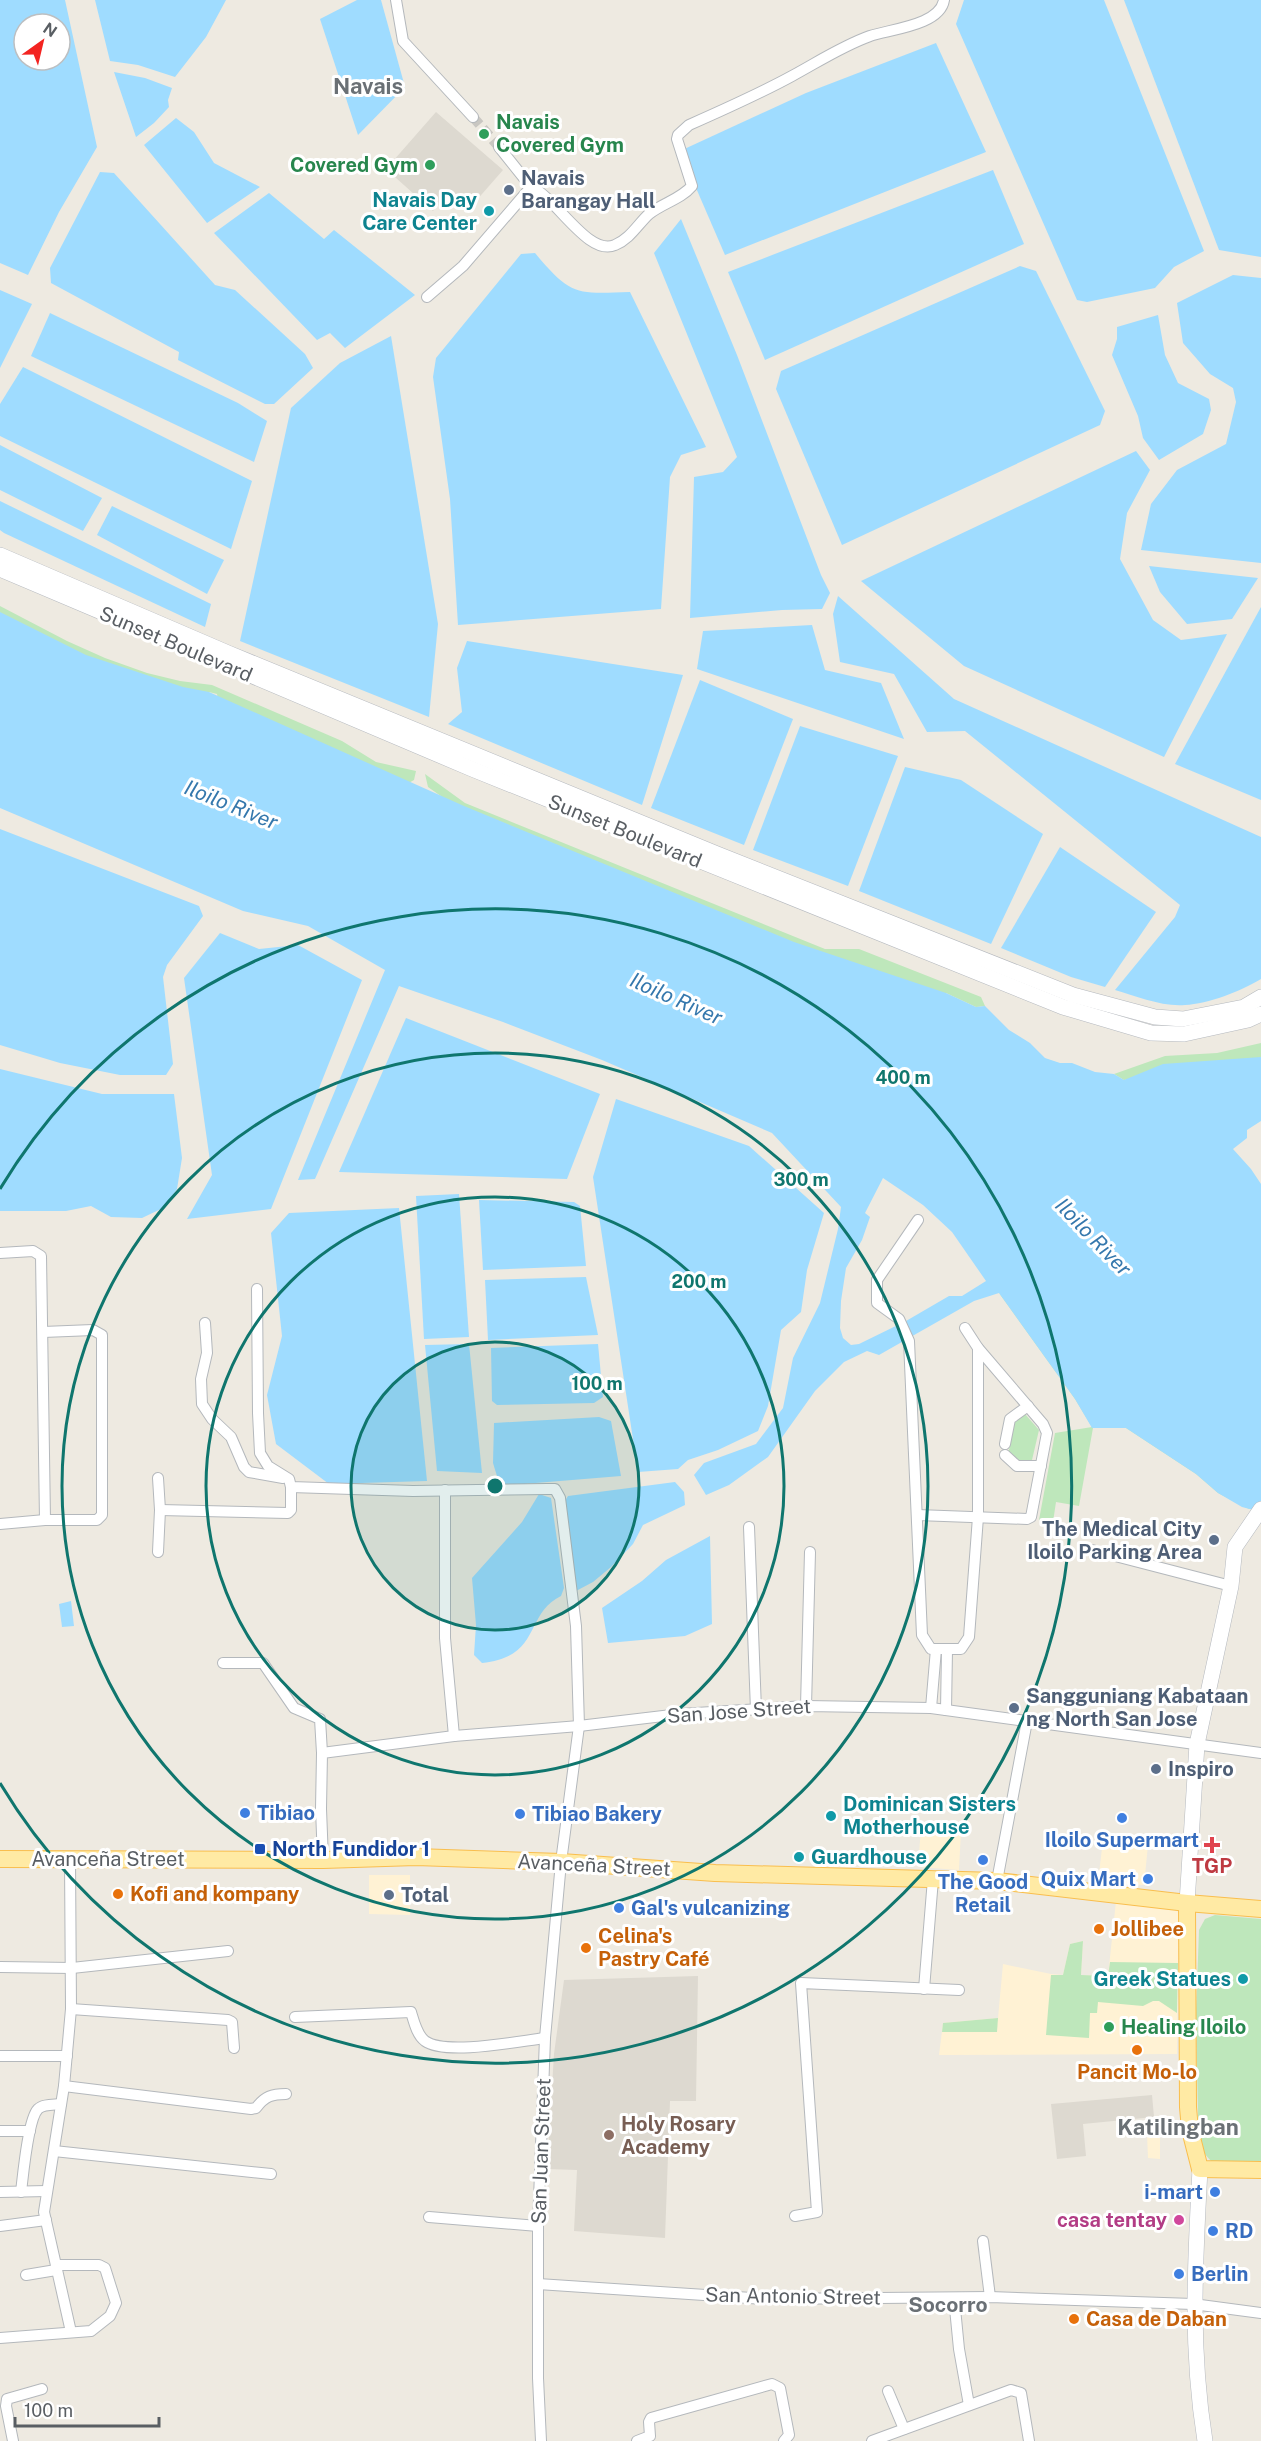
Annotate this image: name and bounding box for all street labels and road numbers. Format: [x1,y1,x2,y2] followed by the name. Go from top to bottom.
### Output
[96,601,256,687] street label: Sunset Boulevard
[545,789,705,873] street label: Sunset Boulevard
[666,1694,812,1728] street label: San Jose Street
[31,1847,185,1871] street label: Avanceña Street
[517,1849,671,1881] street label: Avanceña Street
[526,2078,556,2224] street label: San Juan Street
[705,2282,881,2310] street label: San Antonio Street

